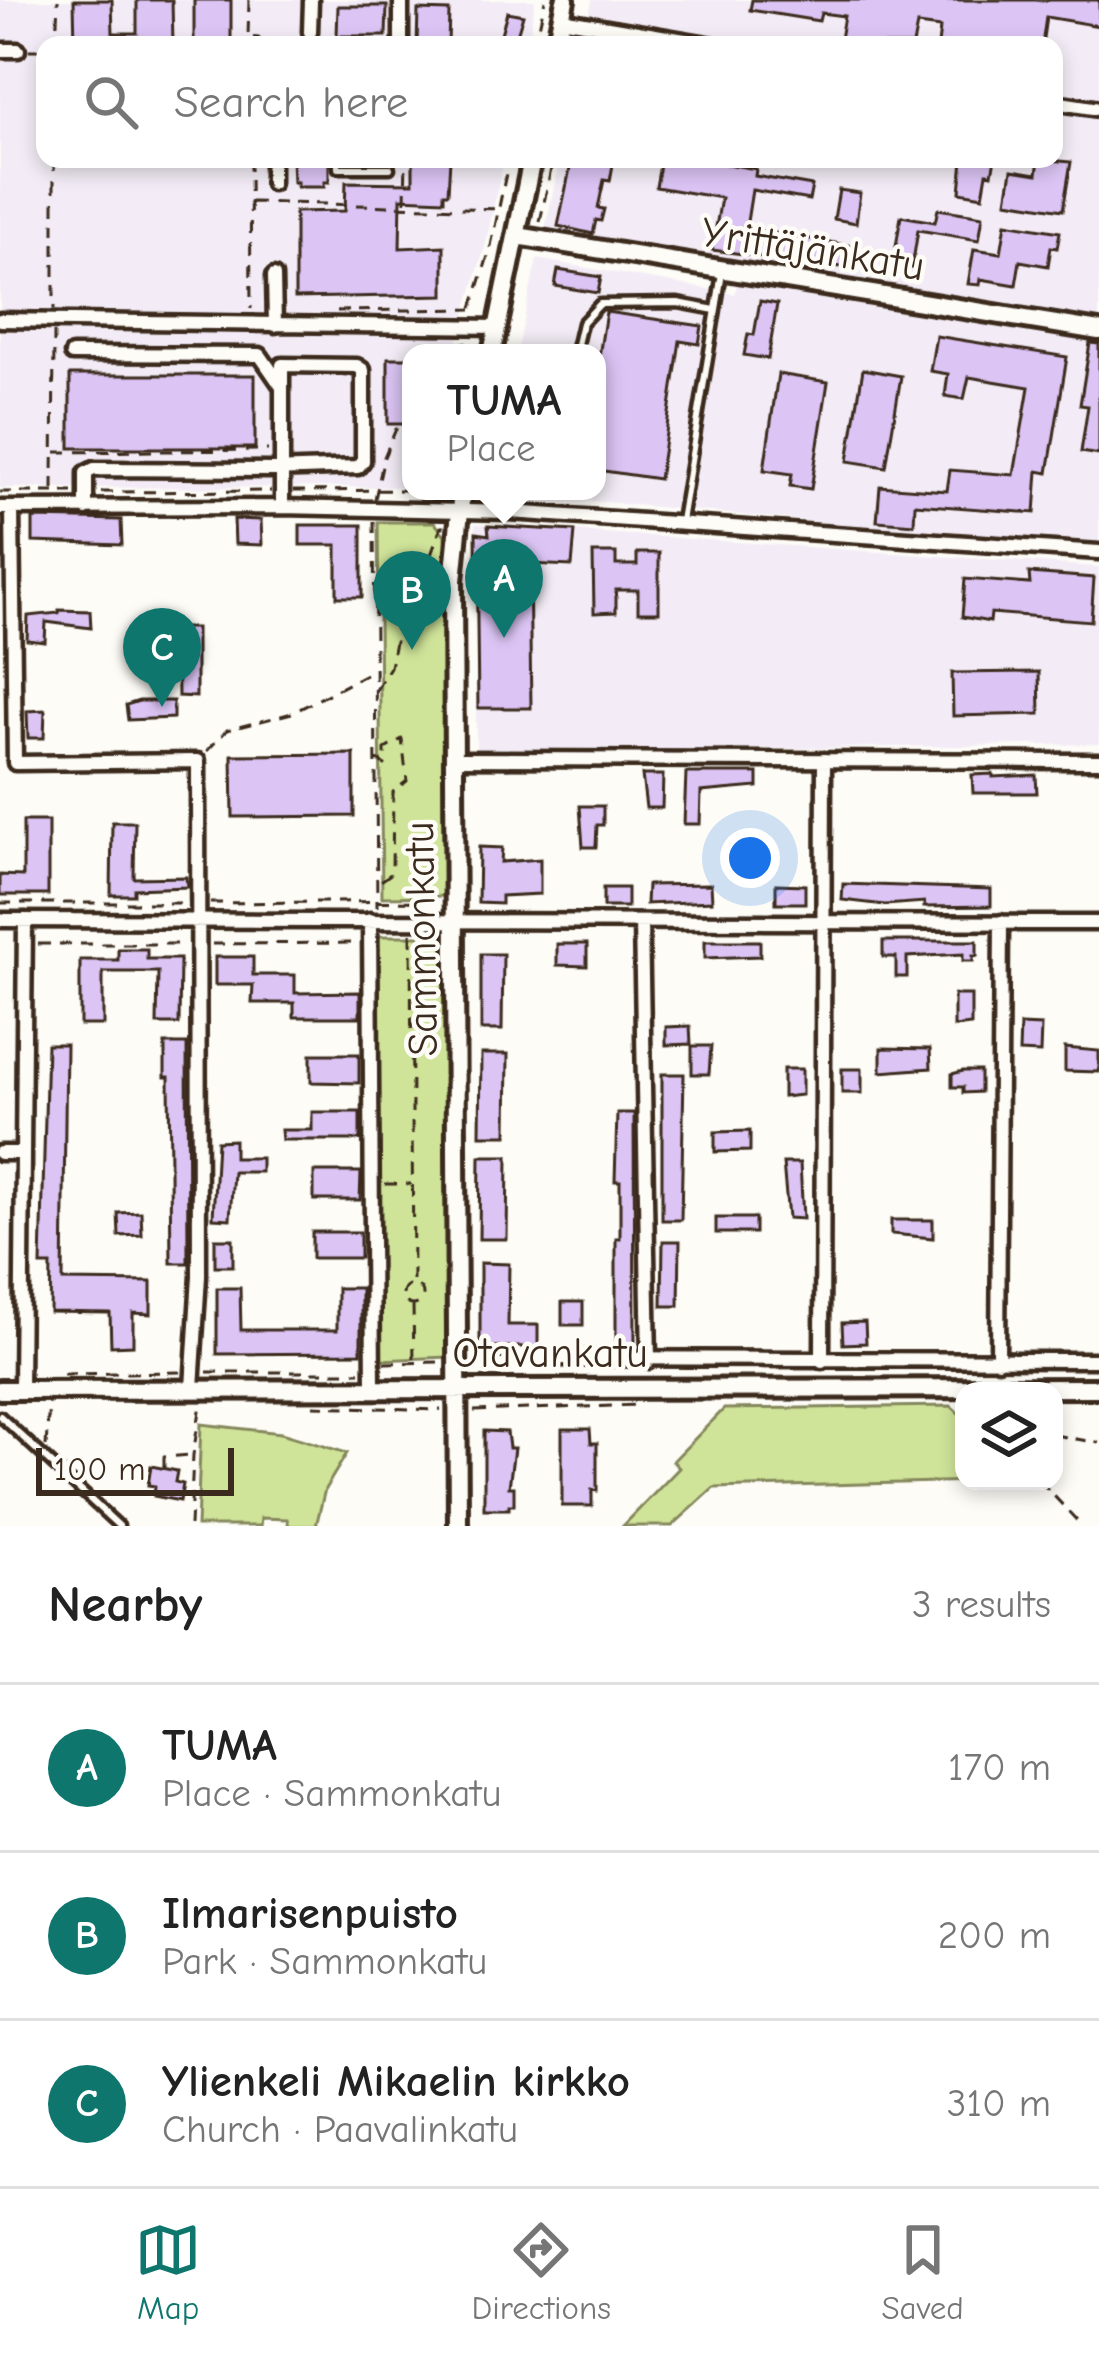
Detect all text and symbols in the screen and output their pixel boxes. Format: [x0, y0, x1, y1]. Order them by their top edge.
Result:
search box [36, 36, 1063, 168]
icon: search [78, 69, 144, 135]
text: Search here [174, 76, 408, 128]
street label: Yrittäjänkatu [698, 208, 928, 291]
popup [402, 344, 606, 500]
text: TUMA [447, 374, 561, 426]
text: Place [447, 426, 535, 471]
pin: A [465, 539, 543, 638]
pin: B [373, 551, 451, 650]
pin: C [123, 608, 201, 707]
street label: Sammonkatu [395, 821, 448, 1057]
your location [720, 828, 780, 888]
street label: Otavankatu [452, 1329, 648, 1378]
map controls [955, 1382, 1063, 1490]
button: layers [955, 1382, 1063, 1490]
scale bar [36, 1442, 234, 1495]
text: 100 m [54, 1450, 146, 1488]
text: Nearby [48, 1575, 202, 1634]
text: 3 results [912, 1582, 1051, 1627]
text: TUMA [162, 1719, 277, 1771]
text: A [76, 1745, 98, 1790]
text: 170 m [948, 1745, 1051, 1790]
text: Place · Sammonkatu [162, 1771, 501, 1816]
text: Ilmarisenpuisto [162, 1887, 458, 1939]
text: B [75, 1913, 99, 1958]
text: 200 m [938, 1913, 1051, 1958]
text: Park · Sammonkatu [162, 1939, 487, 1984]
text: Ylienkeli Mikaelin kirkko [162, 2055, 630, 2107]
text: C [75, 2081, 99, 2126]
text: 310 m [947, 2081, 1051, 2126]
text: Church · Paavalinkatu [162, 2107, 518, 2152]
tab: Map [135, 2217, 201, 2327]
tab: Directions [472, 2217, 611, 2327]
tab: Saved [881, 2217, 964, 2327]

